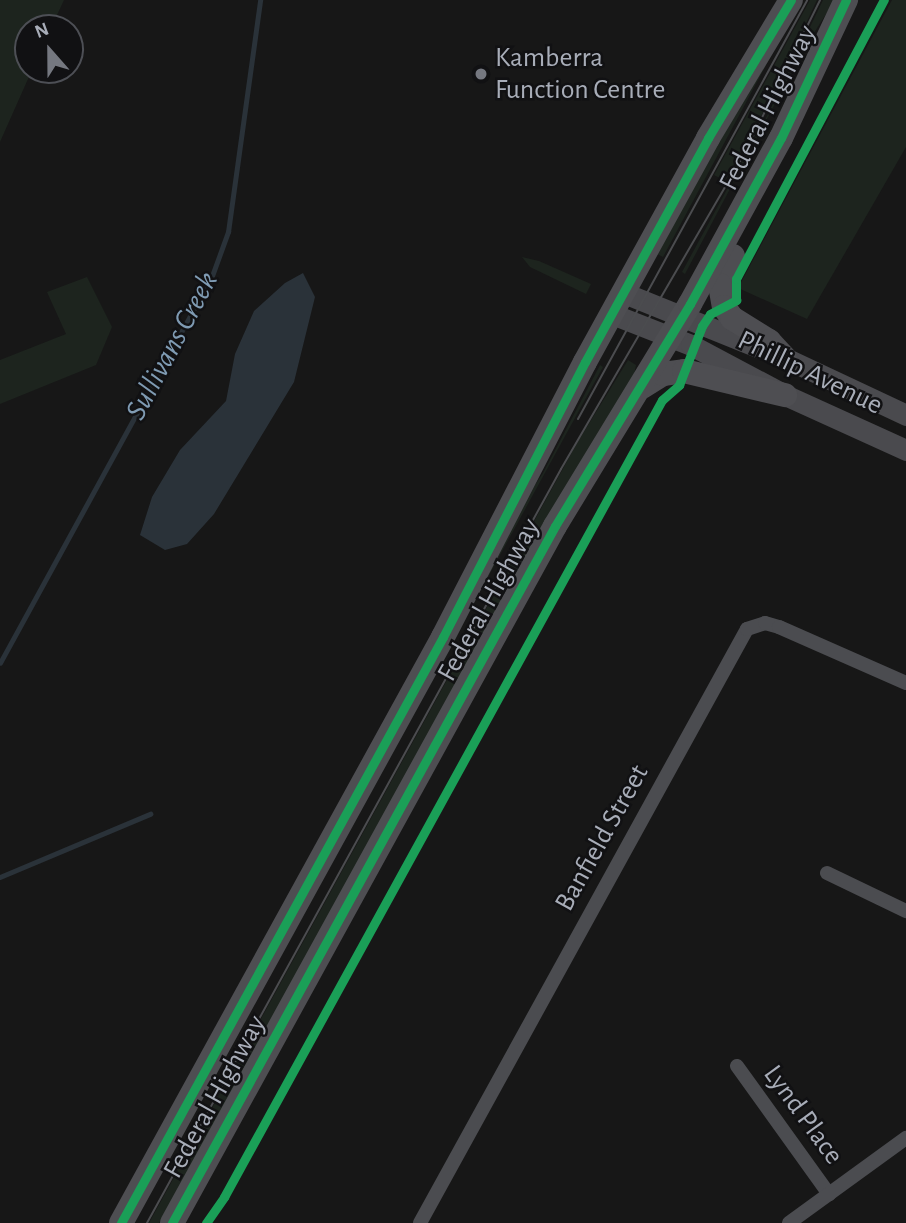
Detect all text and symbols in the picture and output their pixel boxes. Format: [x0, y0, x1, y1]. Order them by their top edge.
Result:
north arrow [14, 14, 84, 84]
text: N [32, 20, 52, 42]
street label: Federal Highway [712, 20, 824, 196]
place label: Kamberra Function Centre [495, 41, 666, 107]
marker: Kamberra Function Centre [473, 66, 489, 82]
water label: Sullivans Creek [118, 266, 226, 426]
street label: Phillip Avenue [732, 323, 888, 423]
street label: Federal Highway [430, 513, 548, 687]
street label: Banfield Street [548, 759, 656, 917]
street label: Federal Highway [156, 1010, 274, 1184]
street label: Lynd Place [756, 1059, 850, 1171]

